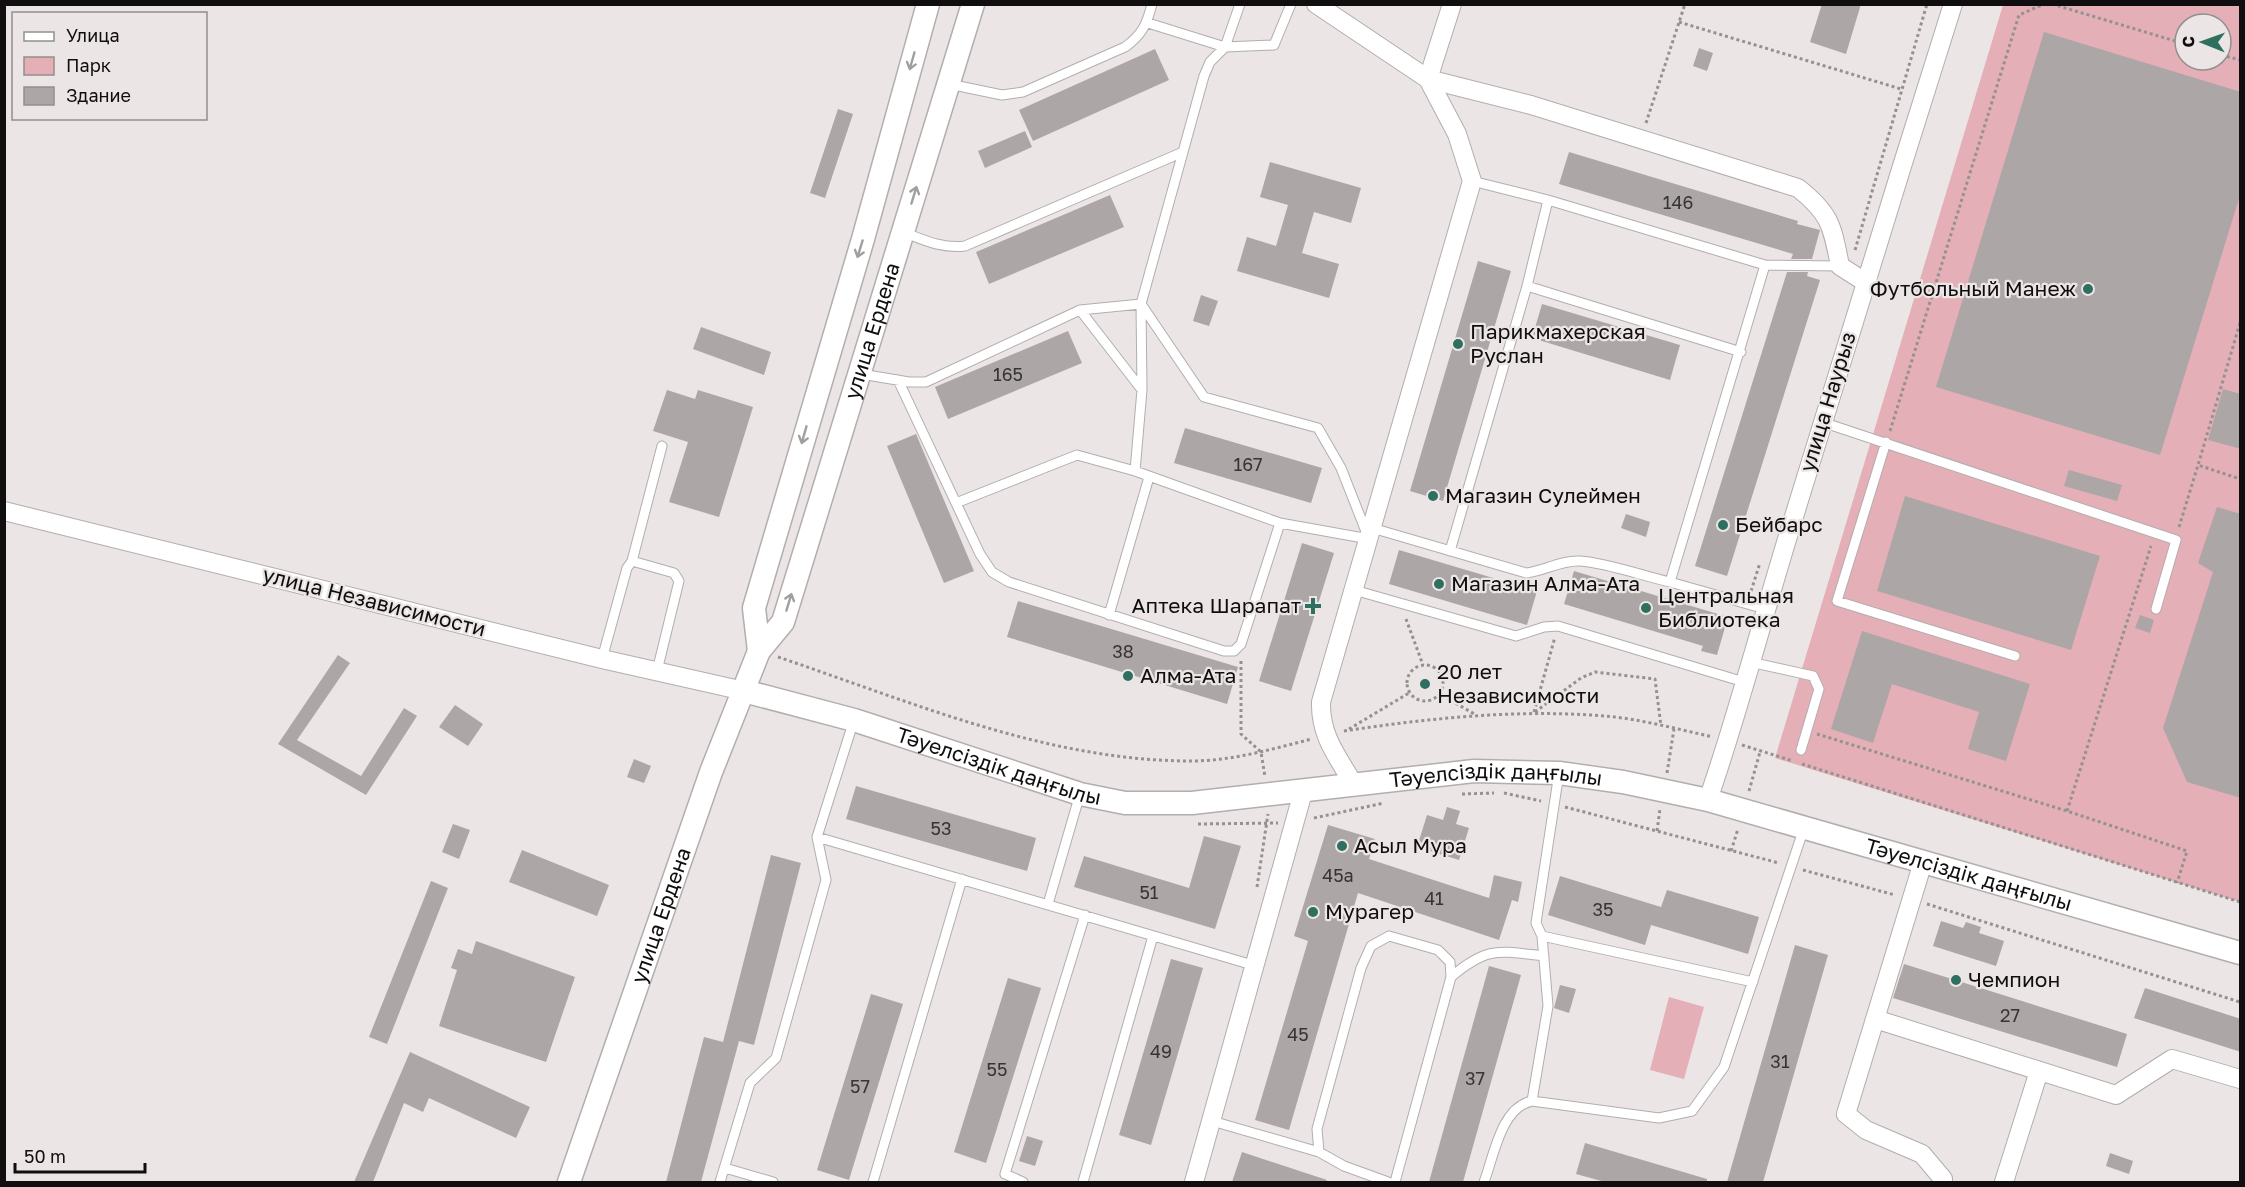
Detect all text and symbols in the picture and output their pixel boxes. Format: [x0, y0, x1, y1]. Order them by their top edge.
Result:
legend [12, 12, 207, 120]
north arrow [2173, 12, 2233, 72]
text: Улица [66, 24, 120, 46]
text: С [2178, 36, 2198, 48]
one-way arrow [906, 51, 917, 70]
text: Парк [66, 54, 111, 76]
text: Здание [66, 84, 131, 106]
one-way arrow [910, 186, 921, 205]
house number: 146 [1663, 191, 1693, 213]
one-way arrow [854, 239, 865, 258]
street label: улица Ердена [838, 259, 905, 403]
place label: Футбольный Манеж [1870, 275, 2076, 301]
marker: Футбольный Манеж [2081, 282, 2095, 296]
place label: Парикмахерская Руслан [1470, 318, 1646, 368]
street label: улица Наурыз [1793, 328, 1861, 475]
marker: Парикмахерская Руслан [1451, 337, 1465, 351]
house number: 165 [993, 363, 1023, 385]
one-way arrow [798, 425, 809, 444]
house number: 167 [1233, 453, 1263, 475]
place label: Магазин Сулеймен [1445, 482, 1641, 508]
marker: Магазин Сулеймен [1426, 489, 1440, 503]
place label: Бейбарс [1735, 511, 1823, 537]
marker: Бейбарс [1716, 518, 1730, 532]
street label: улица Независимости [260, 561, 488, 641]
place label: Магазин Алма-Ата [1451, 570, 1640, 596]
marker: Магазин Алма-Ата [1432, 577, 1446, 591]
place label: Центральная Библиотека [1658, 582, 1794, 632]
place label: Аптека Шарапат [1132, 592, 1301, 618]
one-way arrow [784, 593, 795, 612]
marker: Аптека Шарапат [1306, 599, 1320, 613]
marker: Центральная Библиотека [1639, 601, 1653, 615]
house number: 38 [1112, 640, 1134, 662]
place label: 20 лет Независимости [1437, 658, 1599, 708]
place label: Алма-Ата [1140, 662, 1236, 688]
marker: Алма-Ата [1121, 669, 1135, 683]
marker: 20 лет Независимости [1418, 677, 1432, 691]
street label: Тәуелсіздік даңғылы [893, 721, 1104, 810]
street label: Тәуелсіздік даңғылы [1388, 757, 1604, 793]
house number: 53 [931, 817, 951, 839]
place label: Асыл Мура [1354, 832, 1467, 858]
street label: Тәуелсіздік даңғылы [1863, 832, 2075, 916]
marker: Асыл Мура [1335, 839, 1349, 853]
street label: улица Ердена [625, 844, 696, 987]
house number: 45а [1322, 864, 1354, 886]
house number: 51 [1139, 881, 1159, 903]
house number: 41 [1424, 887, 1444, 909]
place label: Мурагер [1325, 898, 1414, 924]
house number: 35 [1593, 898, 1613, 920]
marker: Мурагер [1306, 905, 1320, 919]
place label: Чемпион [1968, 966, 2060, 992]
marker: Чемпион [1949, 973, 1963, 987]
house number: 27 [2000, 1004, 2020, 1026]
house number: 45 [1287, 1023, 1309, 1045]
house number: 49 [1150, 1040, 1172, 1062]
house number: 31 [1770, 1050, 1790, 1072]
house number: 55 [987, 1058, 1007, 1080]
house number: 37 [1465, 1067, 1485, 1089]
house number: 57 [850, 1075, 870, 1097]
scale bar [15, 1136, 146, 1174]
text: 50 m [24, 1145, 66, 1167]

